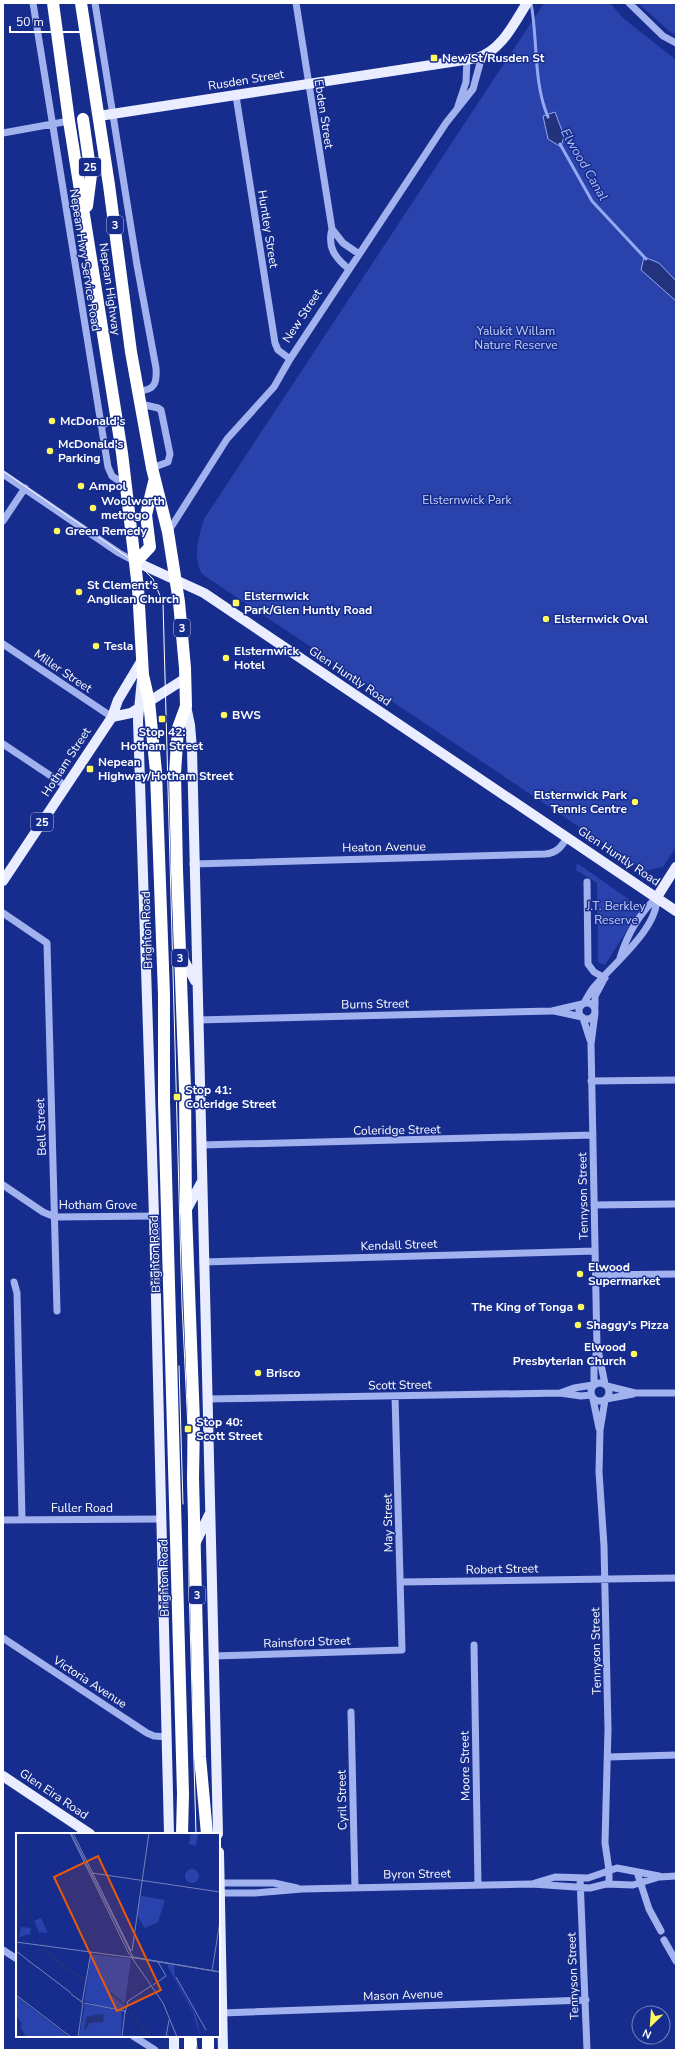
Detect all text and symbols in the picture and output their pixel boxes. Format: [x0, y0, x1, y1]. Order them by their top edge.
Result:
scale bar [10, 8, 81, 34]
text: 50 m [16, 14, 44, 30]
place label: New St/Rusden St [442, 50, 545, 66]
marker: New St/Rusden St [429, 53, 439, 63]
street label: Rusden Street [207, 66, 286, 94]
street label: Ebden Street [311, 78, 338, 151]
water label: Elwood Canal [556, 125, 612, 204]
road number: 25 [79, 158, 101, 176]
street label: Nepean Hwy Service Road [66, 188, 104, 332]
street label: Huntley Street [254, 189, 282, 270]
road number: 3 [107, 216, 123, 234]
street label: Nepean Highway [96, 242, 125, 337]
street label: New Street [279, 285, 326, 346]
park label: Yalukit Willam Nature Reserve [474, 323, 558, 353]
place label: McDonald's [60, 413, 126, 429]
marker: McDonald's [47, 416, 57, 426]
place label: McDonald's Parking [58, 436, 124, 466]
marker: McDonald's Parking [45, 446, 55, 456]
place label: Ampol [89, 478, 127, 494]
marker: Ampol [76, 481, 86, 491]
park label: Elsternwick Park [422, 492, 513, 508]
place label: Woolworth metrogo [101, 493, 165, 523]
marker: Woolworth metrogo [88, 503, 98, 513]
place label: Green Remedy [65, 523, 148, 539]
marker: Green Remedy [52, 526, 62, 536]
place label: St Clement's Anglican Church [87, 577, 179, 607]
marker: St Clement's Anglican Church [74, 587, 84, 597]
place label: Elsternwick Park/Glen Huntly Road [244, 588, 372, 618]
marker: Elsternwick Park/Glen Huntly Road [231, 598, 241, 608]
place label: Elsternwick Oval [554, 611, 648, 627]
marker: Elsternwick Oval [541, 614, 551, 624]
road number: 3 [174, 619, 190, 637]
place label: Tesla [104, 638, 133, 654]
marker: Tesla [91, 641, 101, 651]
place label: Elsternwick Hotel [234, 643, 299, 673]
street label: Glen Huntly Road [306, 643, 394, 709]
street label: Miller Street [31, 646, 96, 697]
marker: Elsternwick Hotel [221, 653, 231, 663]
place label: BWS [232, 707, 261, 723]
marker: BWS [219, 710, 229, 720]
marker: Stop 42: Hotham Street [157, 714, 167, 724]
street label: Hotham Street [38, 724, 95, 800]
place label: Stop 42: Hotham Street [121, 724, 204, 754]
place label: Nepean Highway/Hotham Street [98, 754, 234, 784]
marker: Nepean Highway/Hotham Street [85, 764, 95, 774]
place label: Elsternwick Park Tennis Centre [534, 787, 628, 817]
marker: Elsternwick Park Tennis Centre [630, 797, 640, 807]
road number: 25 [31, 813, 53, 831]
street label: Glen Huntly Road [575, 823, 663, 889]
street label: Heaton Avenue [342, 838, 426, 856]
street label: Brighton Road [138, 891, 156, 969]
park label: J.T. Berkley Reserve [586, 898, 646, 928]
road number: 3 [172, 949, 188, 967]
street label: Burns Street [341, 995, 410, 1013]
place label: Stop 41: Coleridge Street [185, 1082, 277, 1112]
marker: Stop 41: Coleridge Street [172, 1092, 182, 1102]
street label: Bell Street [32, 1097, 50, 1156]
street label: Coleridge Street [353, 1121, 442, 1139]
street label: Tennyson Street [574, 1151, 592, 1240]
street label: Hotham Grove [59, 1197, 137, 1213]
street label: Brighton Road [146, 1215, 164, 1293]
street label: Kendall Street [360, 1236, 438, 1254]
place label: Elwood Supermarket [588, 1259, 661, 1289]
marker: Elwood Supermarket [575, 1269, 585, 1279]
place label: The King of Tonga [472, 1299, 573, 1315]
marker: The King of Tonga [576, 1302, 586, 1312]
place label: Shaggy's Pizza [586, 1317, 669, 1333]
marker: Shaggy's Pizza [573, 1320, 583, 1330]
place label: Elwood Presbyterian Church [513, 1339, 626, 1369]
marker: Elwood Presbyterian Church [629, 1349, 639, 1359]
place label: Brisco [266, 1365, 300, 1381]
marker: Brisco [253, 1368, 263, 1378]
street label: Scott Street [368, 1376, 433, 1394]
place label: Stop 40: Scott Street [196, 1414, 263, 1444]
marker: Stop 40: Scott Street [183, 1424, 193, 1434]
street label: May Street [379, 1493, 397, 1552]
street label: Fuller Road [51, 1500, 113, 1516]
street label: Brighton Road [155, 1539, 173, 1617]
street label: Robert Street [466, 1560, 539, 1578]
road number: 3 [189, 1586, 205, 1604]
street label: Tennyson Street [587, 1606, 605, 1695]
street label: Rainsford Street [263, 1632, 352, 1652]
street label: Victoria Avenue [49, 1652, 130, 1712]
street label: Moore Street [456, 1730, 474, 1801]
street label: Glen Eira Road [16, 1765, 92, 1823]
street label: Cyril Street [333, 1769, 351, 1830]
inset map [16, 1833, 220, 2037]
street label: Byron Street [383, 1865, 452, 1883]
street label: Tennyson Street [563, 1931, 583, 2020]
street label: Mason Avenue [363, 1986, 443, 2004]
north arrow [631, 2005, 671, 2045]
text: N [640, 2025, 654, 2042]

